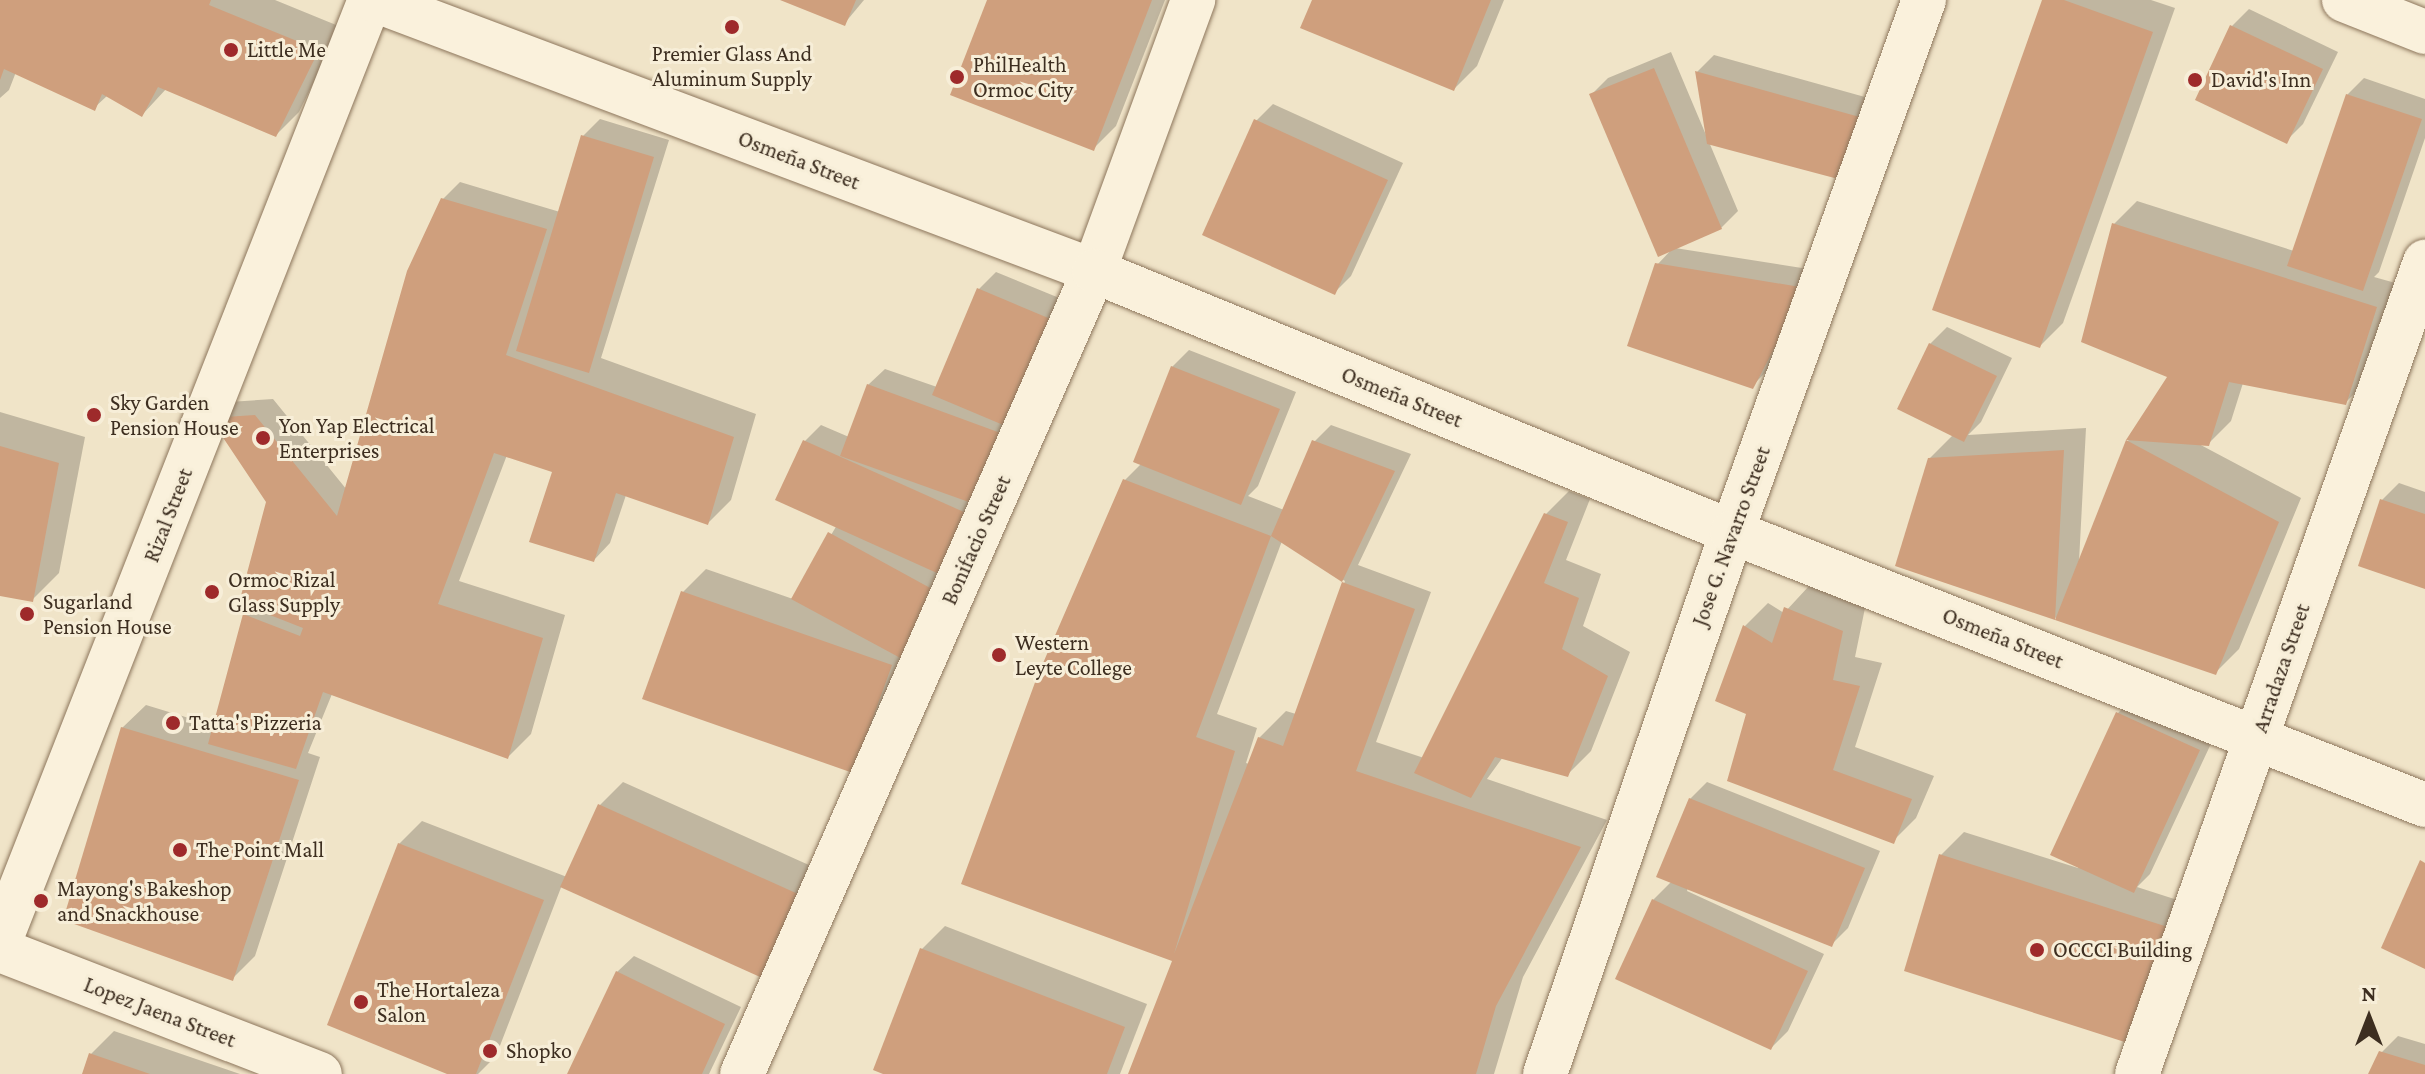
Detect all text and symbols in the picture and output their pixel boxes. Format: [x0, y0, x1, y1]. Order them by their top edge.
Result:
marker: Premier Glass And Aluminum Supply [723, 18, 741, 36]
place label: Little Me [247, 37, 326, 63]
place label: Premier Glass And Aluminum Supply [652, 40, 812, 92]
marker: Little Me [222, 41, 240, 59]
place label: PhilHealth Ormoc City [973, 51, 1073, 102]
place label: David's Inn [2211, 67, 2311, 93]
marker: PhilHealth Ormoc City [948, 68, 966, 86]
marker: David's Inn [2186, 71, 2204, 89]
street label: Osmeña Street [734, 125, 864, 195]
street label: Osmeña Street [1338, 361, 1466, 433]
place label: Sky Garden Pension House [110, 389, 239, 440]
marker: Sky Garden Pension House [85, 406, 103, 424]
place label: Yon Yap Electrical Enterprises [279, 412, 435, 464]
marker: Yon Yap Electrical Enterprises [254, 429, 272, 447]
street label: Jose G. Navarro Street [1686, 443, 1776, 629]
street label: Rizal Street [138, 464, 198, 566]
street label: Bonifacio Street [936, 471, 1016, 609]
place label: Ormoc Rizal Glass Supply [228, 566, 340, 618]
marker: Ormoc Rizal Glass Supply [203, 583, 221, 601]
place label: Sugarland Pension House [43, 588, 172, 640]
street label: Arradaza Street [2247, 600, 2315, 736]
street label: Osmeña Street [1939, 602, 2067, 674]
marker: Sugarland Pension House [18, 605, 36, 623]
place label: Western Leyte College [1015, 629, 1132, 680]
marker: Western Leyte College [990, 646, 1008, 664]
place label: Tatta's Pizzeria [189, 710, 322, 736]
marker: Tatta's Pizzeria [164, 714, 182, 732]
place label: The Point Mall [196, 837, 324, 863]
marker: The Point Mall [171, 841, 189, 859]
place label: Mayong's Bakeshop and Snackhouse [57, 875, 232, 926]
marker: Mayong's Bakeshop and Snackhouse [32, 892, 50, 910]
place label: OCCCI Building [2053, 937, 2192, 963]
marker: OCCCI Building [2028, 941, 2046, 959]
street label: Lopez Jaena Street [80, 971, 240, 1053]
place label: The Hortaleza Salon [377, 976, 500, 1028]
north arrow [2329, 978, 2409, 1058]
text: N [2362, 981, 2377, 1006]
marker: The Hortaleza Salon [352, 993, 370, 1011]
place label: Shopko [506, 1038, 572, 1064]
marker: Shopko [481, 1042, 499, 1060]

